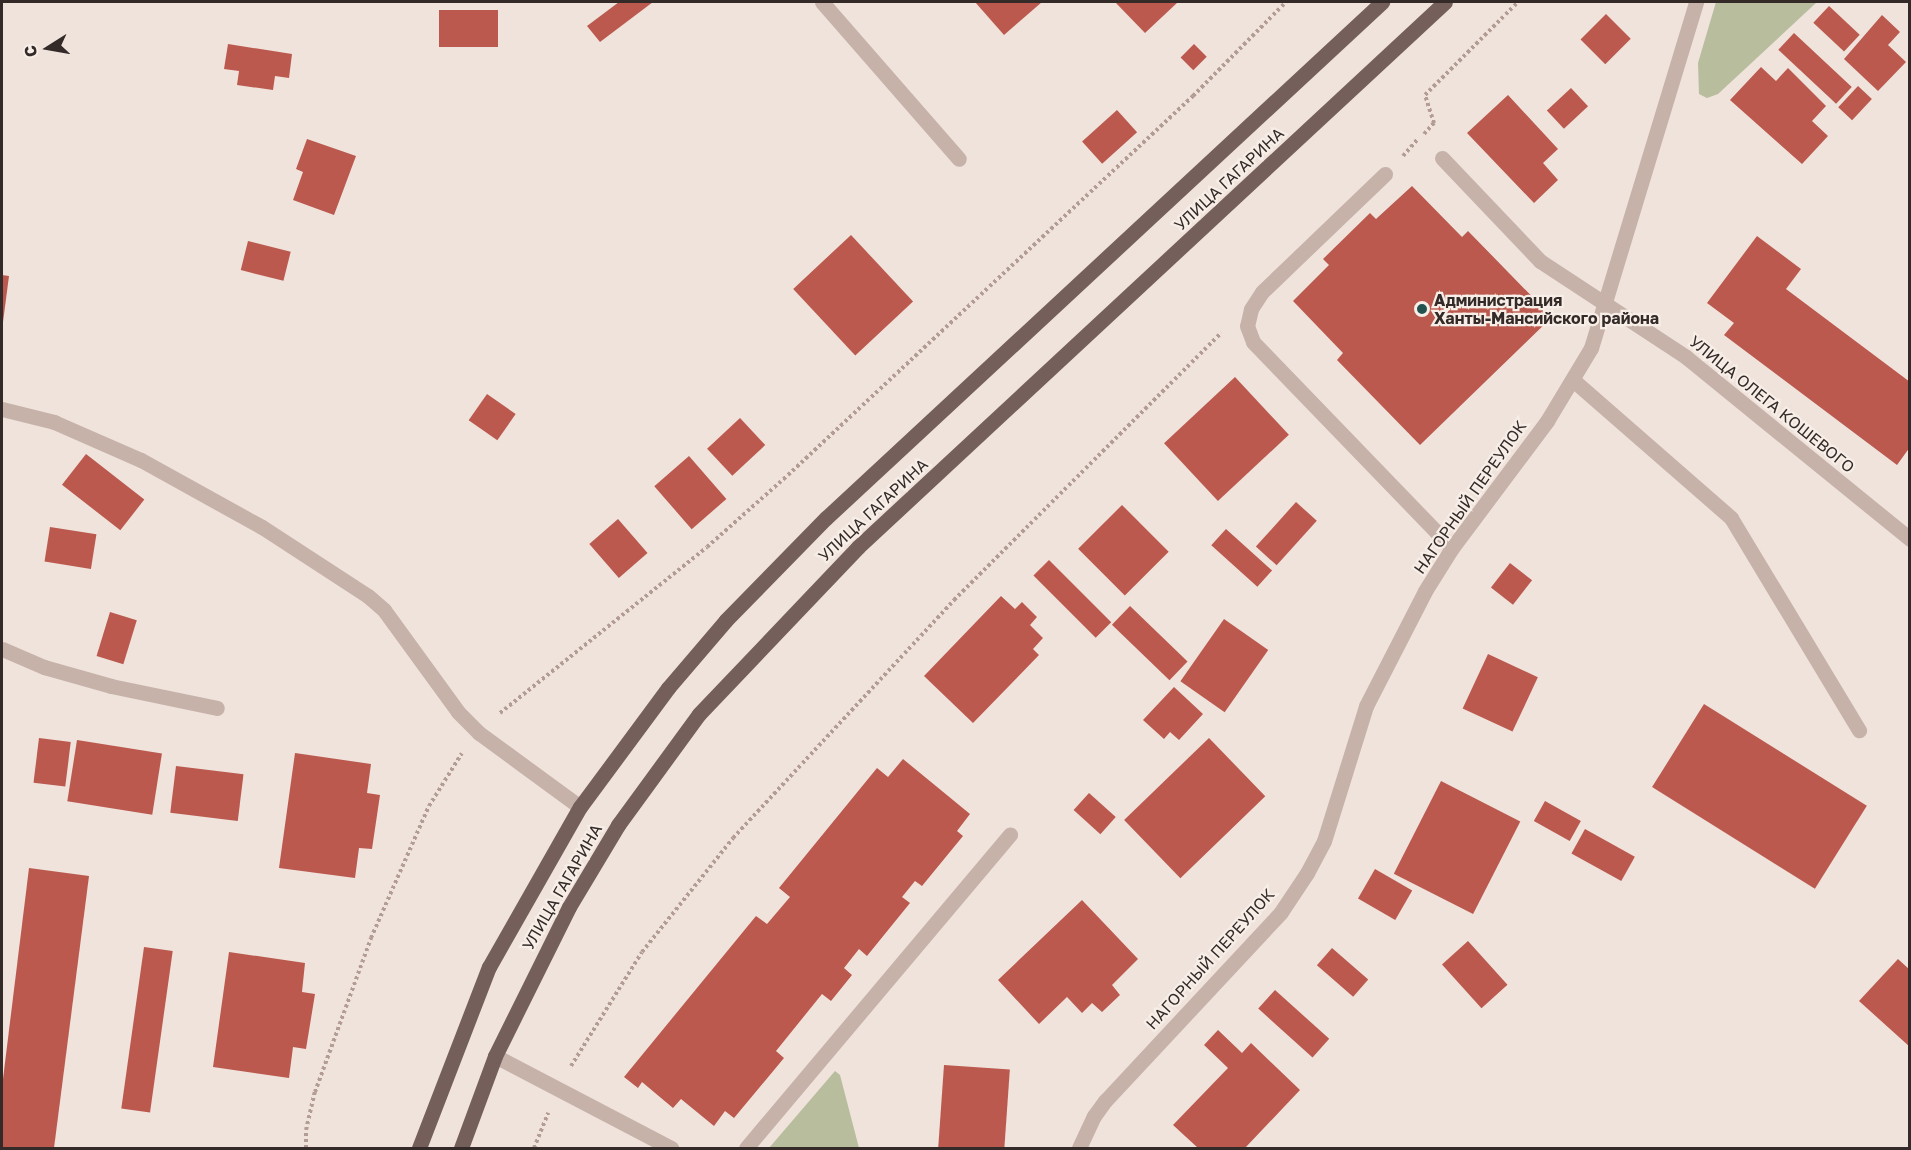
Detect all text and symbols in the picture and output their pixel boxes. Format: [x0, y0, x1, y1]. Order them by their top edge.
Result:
north arrow [18, 18, 78, 78]
text: С [19, 44, 41, 59]
street label: УЛИЦА ГАГАРИНА [1170, 123, 1288, 235]
place label: Администрация Ханты-Мансийского района [1434, 290, 1659, 328]
marker: Администрация Ханты-Мансийского района [1415, 302, 1429, 316]
street label: УЛИЦА ОЛЕГА КОШЕВОГО [1686, 331, 1858, 477]
street label: НАГОРНЫЙ ПЕРЕУЛОК [1410, 417, 1530, 577]
street label: УЛИЦА ГАГАРИНА [814, 454, 932, 566]
street label: УЛИЦА ГАГАРИНА [518, 821, 606, 953]
street label: НАГОРНЫЙ ПЕРЕУЛОК [1142, 885, 1278, 1033]

